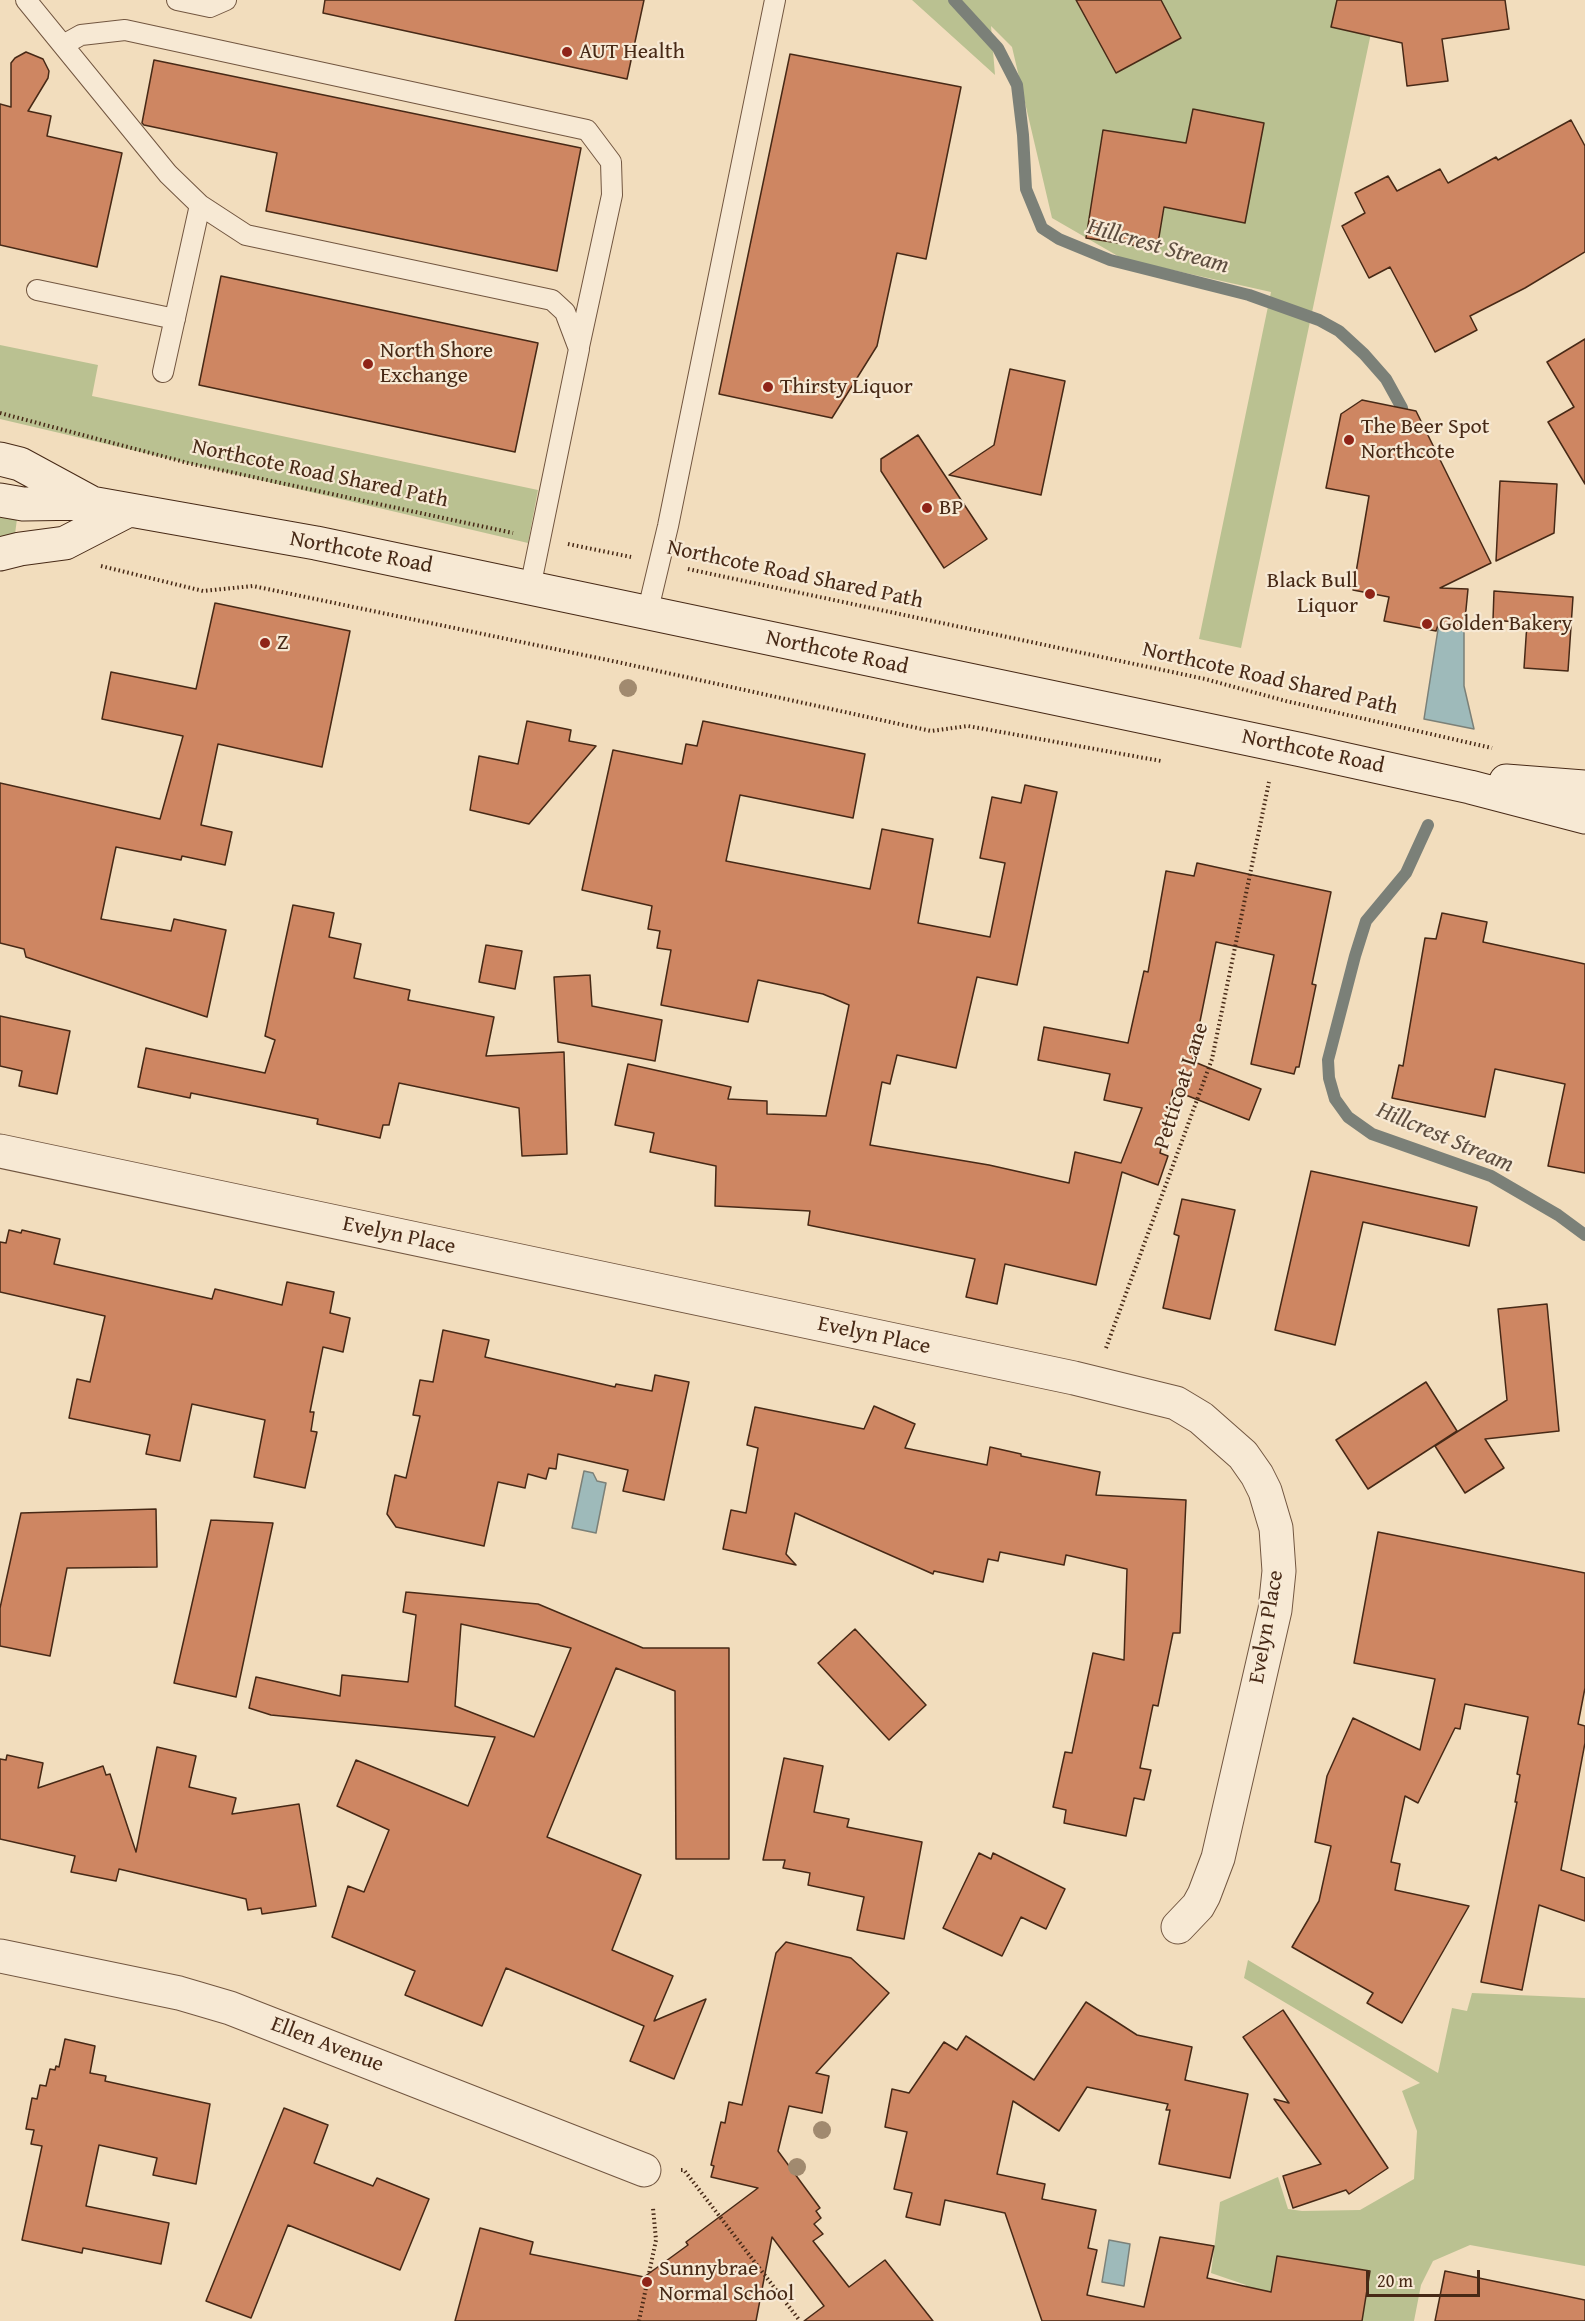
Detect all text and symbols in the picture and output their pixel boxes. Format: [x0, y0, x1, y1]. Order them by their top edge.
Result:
place label: AUT Health [579, 39, 685, 65]
marker: AUT Health [560, 45, 574, 59]
water label: Hillcrest Stream [1084, 213, 1232, 281]
place label: North Shore Exchange [380, 338, 493, 390]
marker: North Shore Exchange [361, 357, 375, 371]
place label: Thirsty Liquor [780, 374, 913, 400]
marker: Thirsty Liquor [761, 380, 775, 394]
place label: The Beer Spot Northcote [1361, 414, 1489, 466]
marker: The Beer Spot Northcote [1342, 433, 1356, 447]
street label: Northcote Road Shared Path [190, 434, 450, 514]
place label: BP [939, 495, 963, 521]
marker: BP [920, 501, 934, 515]
street label: Northcote Road [287, 526, 435, 580]
street label: Northcote Road Shared Path [665, 535, 925, 615]
place label: Black Bull Liquor [1267, 568, 1358, 620]
marker: Black Bull Liquor [1363, 587, 1377, 601]
place label: Golden Bakery [1439, 611, 1573, 637]
marker: Golden Bakery [1420, 617, 1434, 631]
street label: Northcote Road [763, 625, 911, 681]
place label: Z [277, 630, 289, 656]
marker: Z [258, 636, 272, 650]
street label: Northcote Road Shared Path [1140, 637, 1400, 721]
street label: Northcote Road [1239, 724, 1387, 780]
street label: Petticoat Lane [1149, 1019, 1215, 1153]
water label: Hillcrest Stream [1372, 1096, 1518, 1180]
street label: Evelyn Place [340, 1211, 458, 1261]
street label: Evelyn Place [815, 1311, 933, 1361]
street label: Evelyn Place [1244, 1568, 1290, 1686]
street label: Ellen Avenue [267, 2011, 387, 2079]
place label: Sunnybrae Normal School [659, 2256, 794, 2308]
scale bar [1369, 2258, 1483, 2296]
text: 20 m [1377, 2267, 1413, 2294]
marker: Sunnybrae Normal School [640, 2275, 654, 2289]

